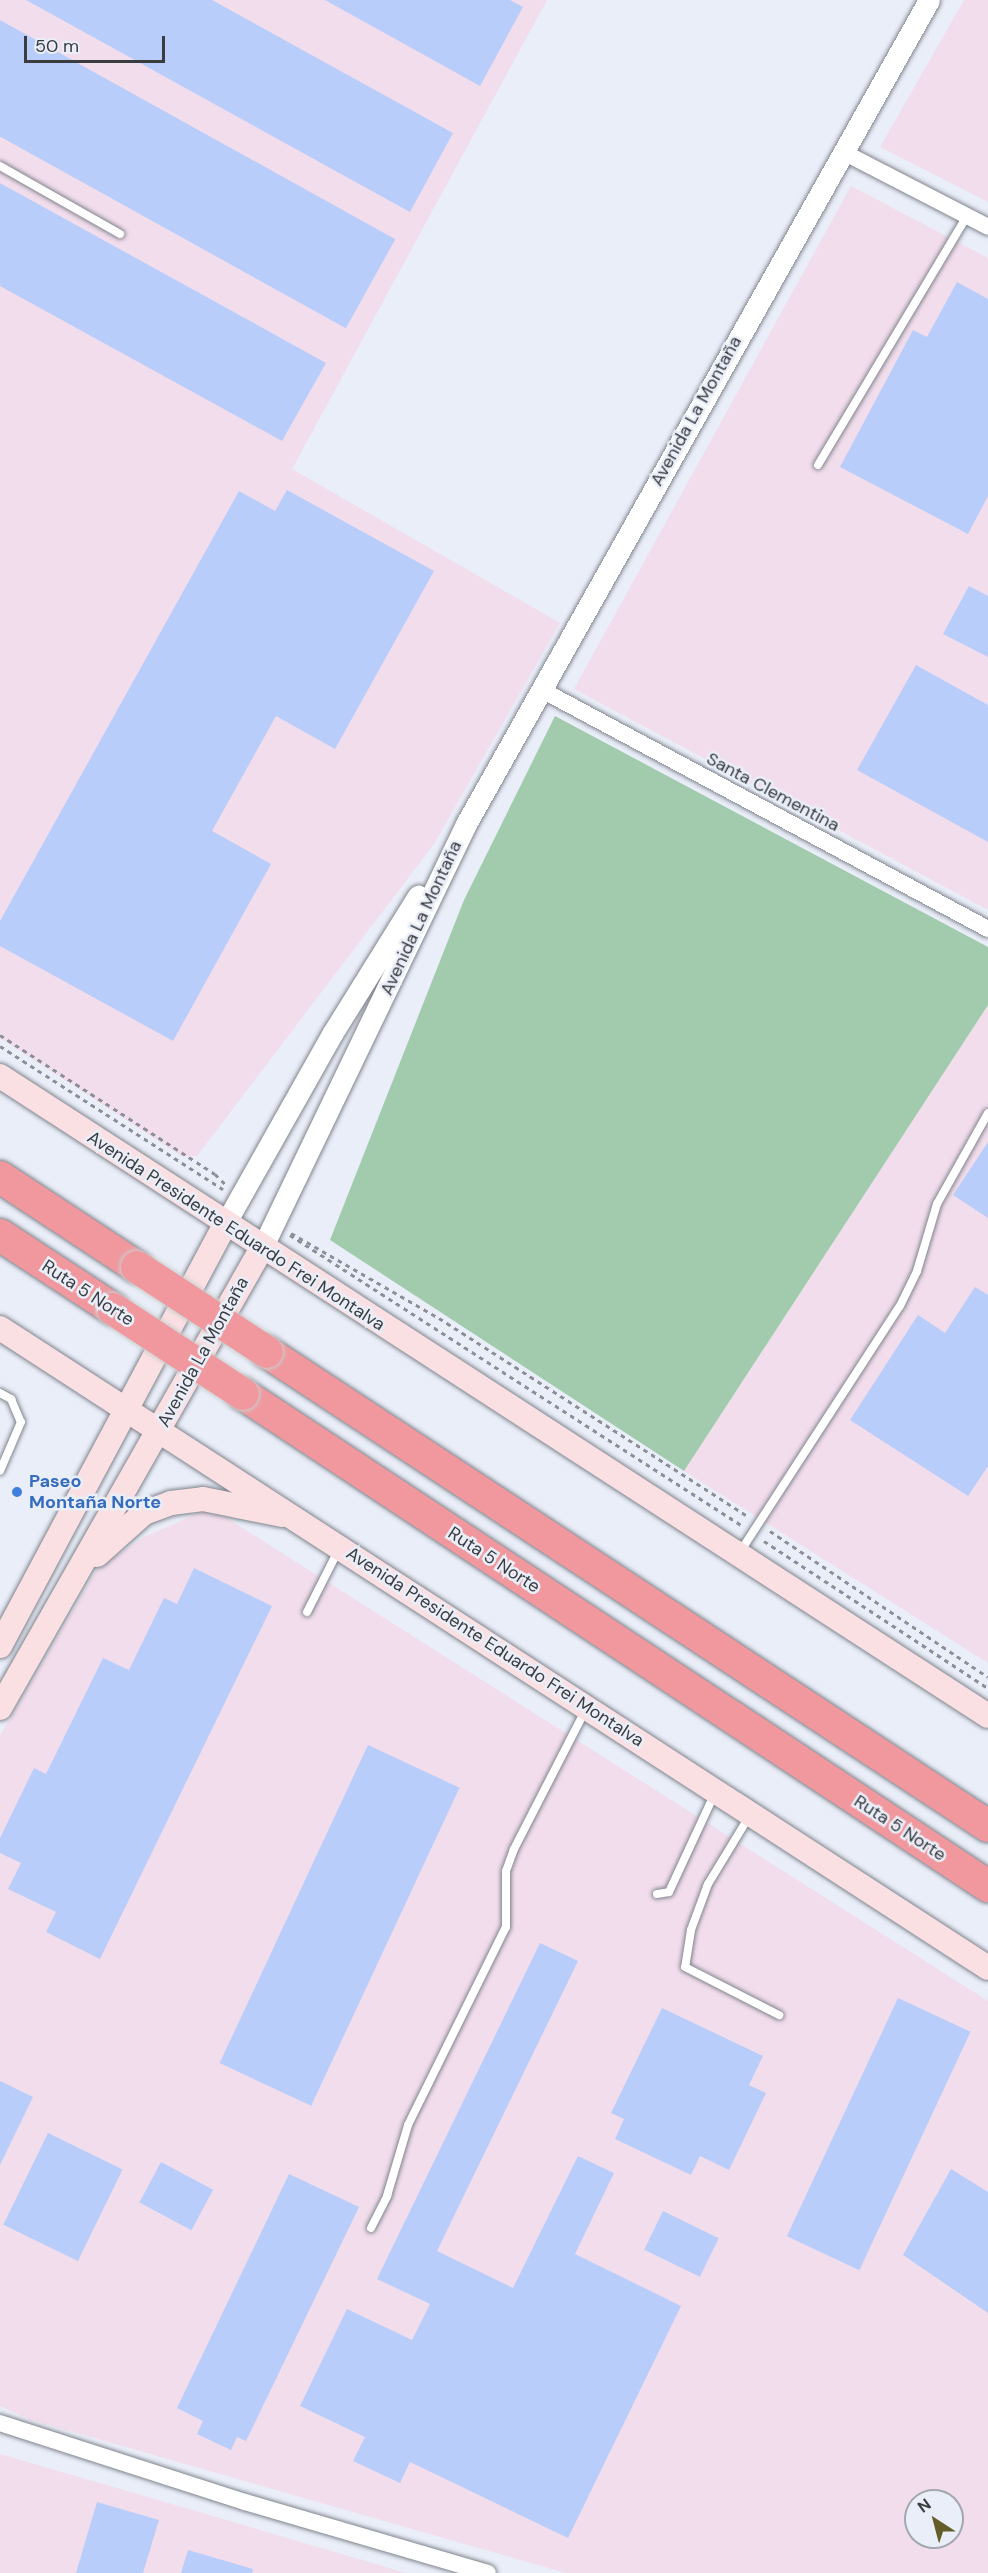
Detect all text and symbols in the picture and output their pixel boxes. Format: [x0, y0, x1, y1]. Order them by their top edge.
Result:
scale bar [27, 24, 168, 62]
text: 50 m [35, 34, 79, 58]
street label: Avenida La Montaña [646, 332, 746, 490]
street label: Santa Clementina [703, 748, 843, 836]
street label: Avenida La Montaña [376, 837, 466, 999]
street label: Avenida Presidente Eduardo Frei Montalva [83, 1126, 389, 1336]
street label: Ruta 5 Norte [38, 1255, 138, 1331]
street label: Avenida La Montaña [153, 1273, 253, 1431]
place label: Paseo Montaña Norte [29, 1471, 161, 1514]
marker: Paseo Montaña Norte [10, 1485, 24, 1499]
street label: Ruta 5 Norte [444, 1522, 544, 1598]
street label: Avenida Presidente Eduardo Frei Montalva [342, 1542, 648, 1752]
street label: Ruta 5 Norte [850, 1790, 950, 1866]
north arrow [904, 2489, 964, 2549]
text: N [913, 2494, 935, 2518]

